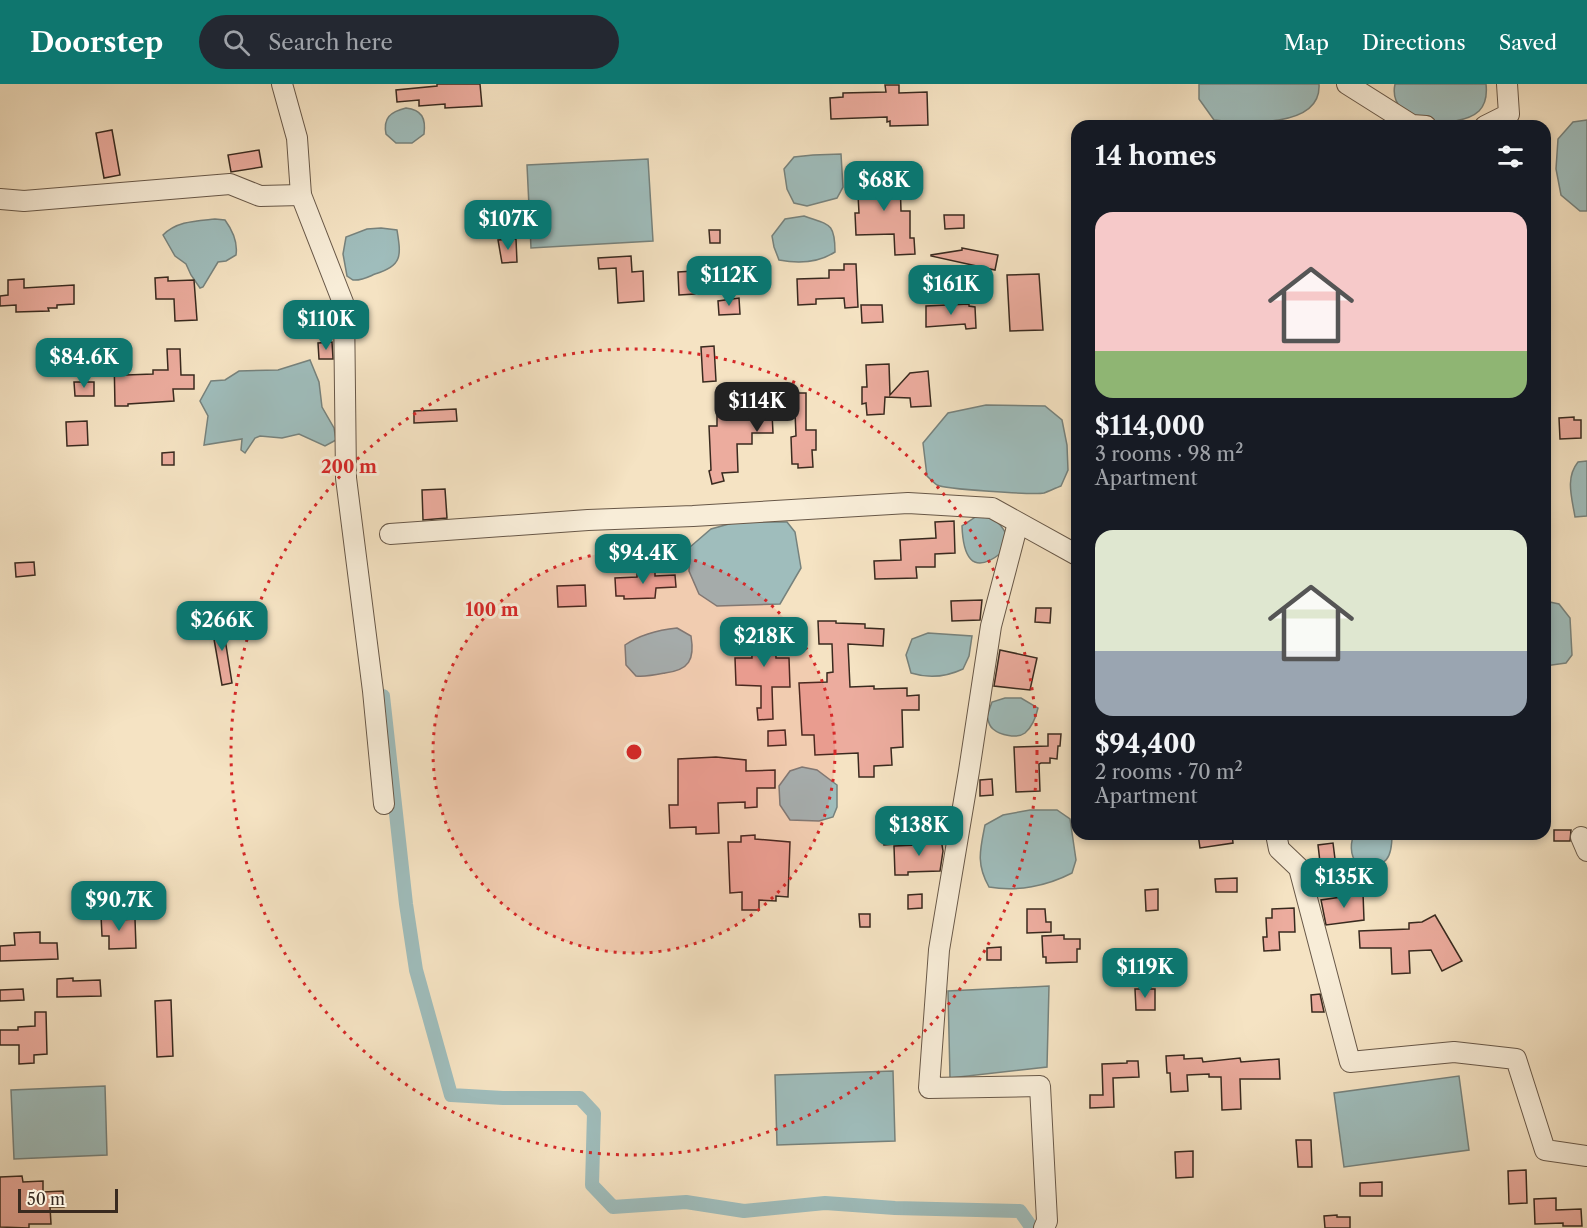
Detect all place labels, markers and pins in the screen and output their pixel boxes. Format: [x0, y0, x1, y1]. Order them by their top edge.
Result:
pin: $68K [848, 161, 920, 212]
pin: $107K [466, 200, 550, 251]
pin: $112K [687, 256, 771, 307]
pin: $161K [909, 265, 993, 316]
pin: $110K [284, 300, 368, 351]
pin: $84.6K [35, 338, 133, 389]
pin: $114K [715, 382, 799, 433]
pin: $94.4K [594, 534, 692, 585]
pin: $266K [180, 601, 264, 652]
pin: $218K [722, 617, 806, 668]
centre of rings [624, 742, 644, 762]
pin: $138K [877, 806, 961, 857]
pin: $135K [1302, 858, 1386, 909]
pin: $90.7K [70, 881, 168, 932]
pin: $119K [1103, 948, 1187, 999]

